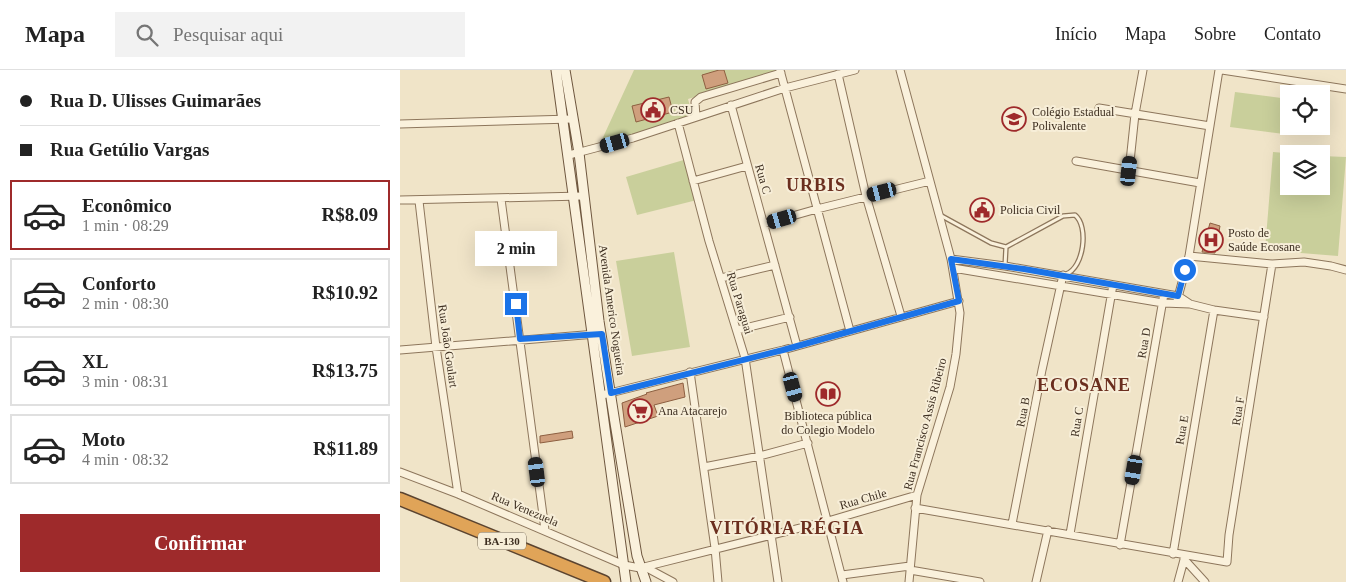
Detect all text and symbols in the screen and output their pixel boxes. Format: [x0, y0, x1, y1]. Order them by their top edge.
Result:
search box [115, 12, 465, 57]
text: Mapa [25, 21, 85, 47]
icon: search [133, 21, 161, 49]
text: Pesquisar aqui [173, 24, 283, 45]
text: Início [1055, 24, 1097, 44]
text: Mapa [1125, 24, 1166, 44]
text: Sobre [1194, 24, 1236, 44]
text: Contato [1264, 24, 1321, 44]
map controls [1280, 85, 1330, 195]
button: locate [1280, 85, 1330, 135]
text: Rua D. Ulisses Guimarães [50, 90, 261, 111]
public building icon: CSU [640, 97, 666, 123]
place label: CSU [670, 103, 694, 117]
place label: Colégio Estadual Polivalente [1032, 105, 1115, 133]
school or university icon: Colégio Estadual Polivalente [1001, 106, 1027, 132]
car [598, 132, 631, 154]
text: Rua Getúlio Vargas [50, 139, 209, 160]
button: layers [1280, 145, 1330, 195]
car [1119, 155, 1138, 187]
street label: Rua C [752, 162, 774, 196]
district label: URBIS [786, 175, 846, 195]
car [865, 181, 898, 203]
icon: car [22, 193, 67, 238]
text: Econômico [82, 195, 172, 216]
public building icon: Policia Civil [969, 197, 995, 223]
place label: Policia Civil [1000, 203, 1061, 217]
text: R$8.09 [322, 204, 378, 225]
car [765, 208, 798, 230]
text: 1 min · 08:29 [82, 217, 169, 234]
place label: Posto de Saúde Ecosane [1228, 226, 1300, 254]
hospital icon: Posto de Saúde Ecosane [1198, 227, 1224, 253]
callout: 2 min [475, 232, 557, 266]
text: 2 min [497, 240, 535, 257]
street label: Avenida Americo Nogueira [596, 244, 628, 377]
route start [1174, 259, 1196, 281]
street label: Rua Paraguai [724, 270, 756, 336]
icon: car [22, 271, 67, 316]
text: Conforto [82, 273, 156, 294]
text: R$10.92 [312, 282, 378, 303]
route end [505, 293, 527, 315]
text: 2 min · 08:30 [82, 295, 169, 312]
street label: Rua João Goulart [435, 303, 461, 389]
street label: Rua D [1134, 326, 1154, 359]
icon: car [22, 349, 67, 394]
text: XL [82, 351, 108, 372]
street label: Rua Francisco Assis Ribeiro [901, 356, 949, 492]
text: R$13.75 [312, 360, 378, 381]
car [781, 371, 804, 403]
text: 3 min · 08:31 [82, 373, 169, 390]
district label: ECOSANE [1037, 375, 1131, 395]
library icon: Biblioteca pública do Colegio Modelo [815, 381, 841, 407]
street label: Rua F [1229, 395, 1247, 426]
street label: Rua B [1013, 396, 1033, 428]
supermarket icon: Ana Atacarejo [627, 398, 653, 424]
place label: Ana Atacarejo [658, 404, 727, 418]
street label: Rua C [1068, 406, 1086, 438]
place label: Biblioteca pública do Colegio Modelo [781, 409, 875, 437]
street label: Rua E [1173, 414, 1191, 446]
icon: car [22, 427, 67, 472]
text: Moto [82, 429, 125, 450]
text: R$11.89 [313, 438, 378, 459]
text: 4 min · 08:32 [82, 451, 169, 468]
car [1124, 454, 1143, 486]
car [527, 456, 546, 488]
street label: Rua Chile [838, 486, 888, 512]
street label: Rua Venezuela [489, 489, 561, 530]
button: Confirmar [20, 514, 380, 572]
district label: VITÓRIA RÉGIA [710, 517, 864, 538]
road number: BA-130 [478, 532, 526, 550]

